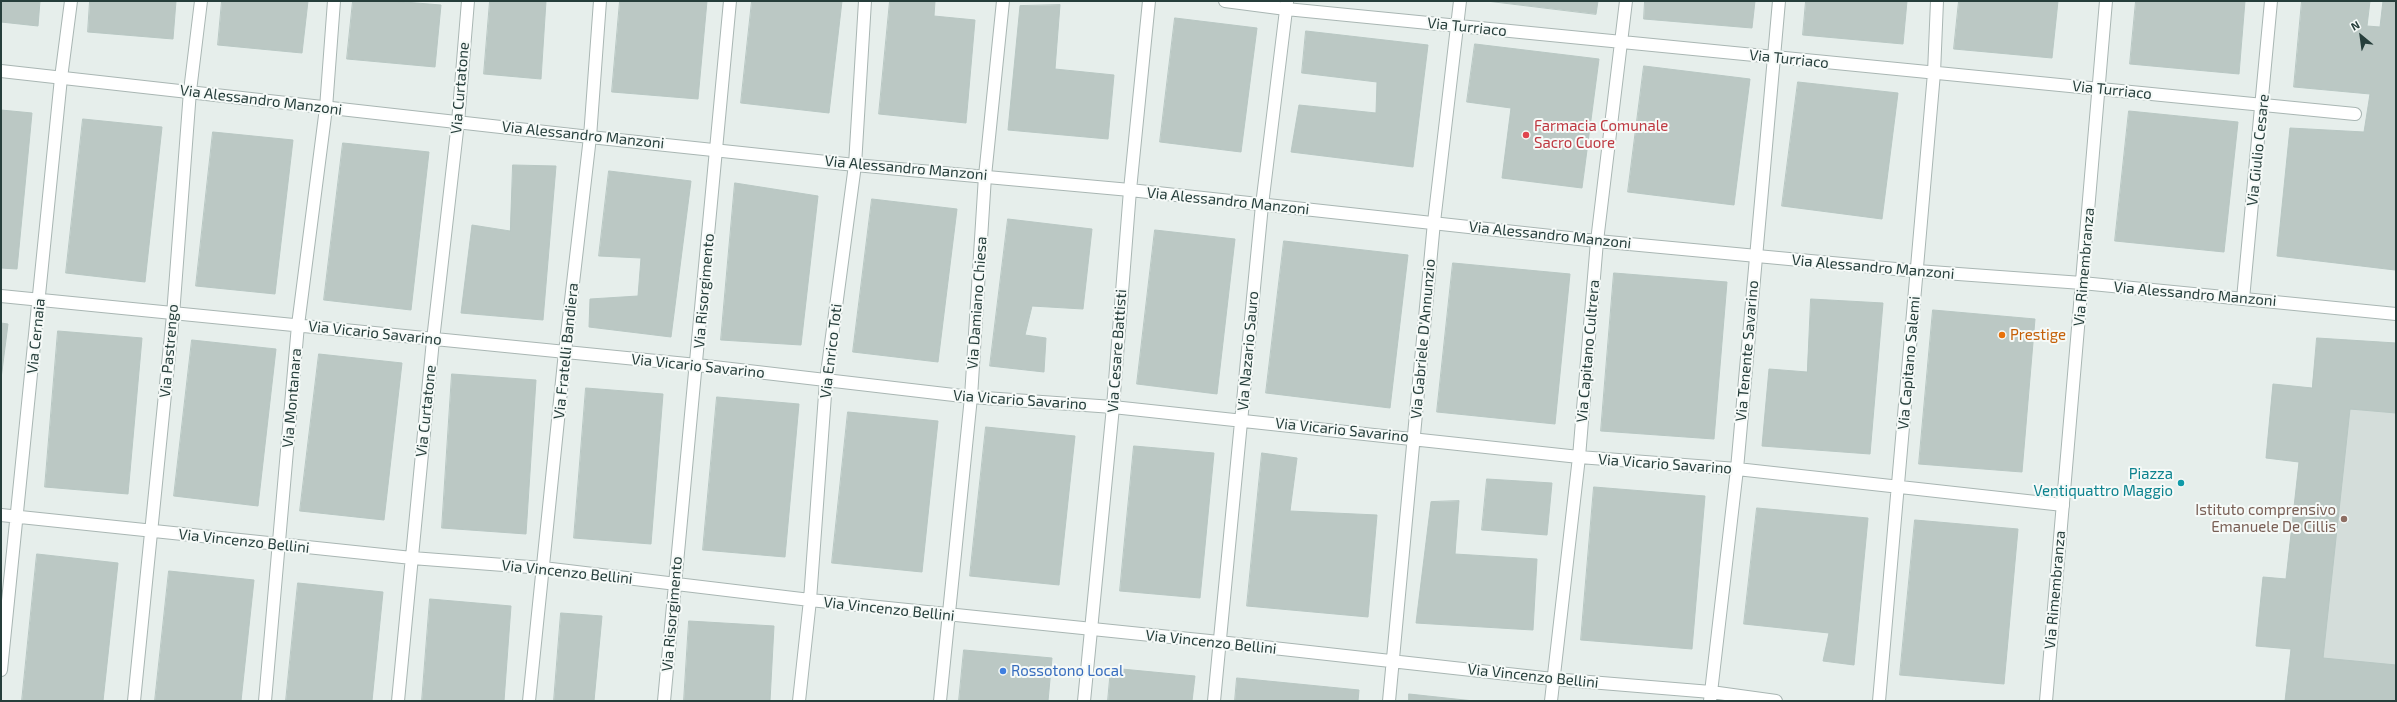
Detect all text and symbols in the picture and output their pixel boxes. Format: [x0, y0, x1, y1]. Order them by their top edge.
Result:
street label: Via Turriaco [1426, 14, 1508, 40]
north arrow [2341, 16, 2381, 56]
text: N [2348, 17, 2362, 33]
street label: Via Curtatone [447, 41, 473, 135]
street label: Via Turriaco [1748, 46, 1830, 72]
street label: Via Turriaco [2071, 77, 2153, 103]
street label: Via Alessandro Manzoni [179, 81, 343, 119]
street label: Via Giulio Cesare [2243, 93, 2273, 207]
place label: Farmacia Comunale Sacro Cuore [1534, 117, 1668, 152]
street label: Via Alessandro Manzoni [501, 118, 665, 152]
marker: Farmacia Comunale Sacro Cuore [1521, 130, 1531, 140]
street label: Via Alessandro Manzoni [824, 152, 988, 184]
street label: Via Alessandro Manzoni [1146, 184, 1310, 218]
street label: Via Rimembranza [2070, 207, 2098, 327]
street label: Via Alessandro Manzoni [1468, 218, 1632, 252]
street label: Via Risorgimento [690, 233, 718, 349]
street label: Via Damiano Chiesa [963, 236, 991, 370]
street label: Via Alessandro Manzoni [1791, 251, 1955, 283]
street label: Via Gabriele D'Annunzio [1407, 258, 1439, 420]
street label: Via Alessandro Manzoni [2113, 278, 2277, 310]
street label: Via Capitano Cultrera [1573, 279, 1603, 423]
street label: Via Tenente Savarino [1732, 280, 1762, 422]
street label: Via Fratelli Bandiera [550, 282, 582, 420]
street label: Via Cesare Battisti [1104, 289, 1130, 413]
street label: Via Nazario Sauro [1234, 290, 1262, 412]
street label: Via Capitano Salemi [1894, 295, 1924, 431]
street label: Via Cernaia [23, 297, 49, 375]
street label: Via Pastrengo [156, 303, 182, 399]
street label: Via Enrico Toti [816, 303, 846, 399]
street label: Via Vicario Savarino [307, 317, 443, 349]
place label: Prestige [2010, 326, 2066, 344]
marker: Prestige [1997, 330, 2007, 340]
street label: Via Montanara [279, 347, 305, 449]
street label: Via Vicario Savarino [630, 350, 766, 382]
street label: Via Curtatone [412, 364, 440, 458]
street label: Via Vicario Savarino [952, 386, 1088, 414]
street label: Via Vicario Savarino [1274, 414, 1410, 446]
street label: Via Vicario Savarino [1597, 450, 1733, 478]
place label: Piazza Ventiquattro Maggio [2033, 465, 2173, 500]
marker: Piazza Ventiquattro Maggio [2176, 478, 2186, 488]
place label: Istituto comprensivo Emanuele De Cillis [2195, 501, 2336, 536]
marker: Istituto comprensivo Emanuele De Cillis [2339, 514, 2349, 524]
street label: Via Vincenzo Bellini [177, 525, 311, 557]
street label: Via Rimembranza [2041, 530, 2069, 650]
street label: Via Vincenzo Bellini [500, 556, 634, 588]
street label: Via Risorgimento [658, 556, 686, 672]
street label: Via Vincenzo Bellini [822, 593, 956, 625]
street label: Via Vincenzo Bellini [1144, 626, 1278, 658]
street label: Via Vincenzo Bellini [1466, 660, 1600, 692]
place label: Rossotono Local [1011, 662, 1123, 680]
marker: Rossotono Local [998, 666, 1008, 676]

